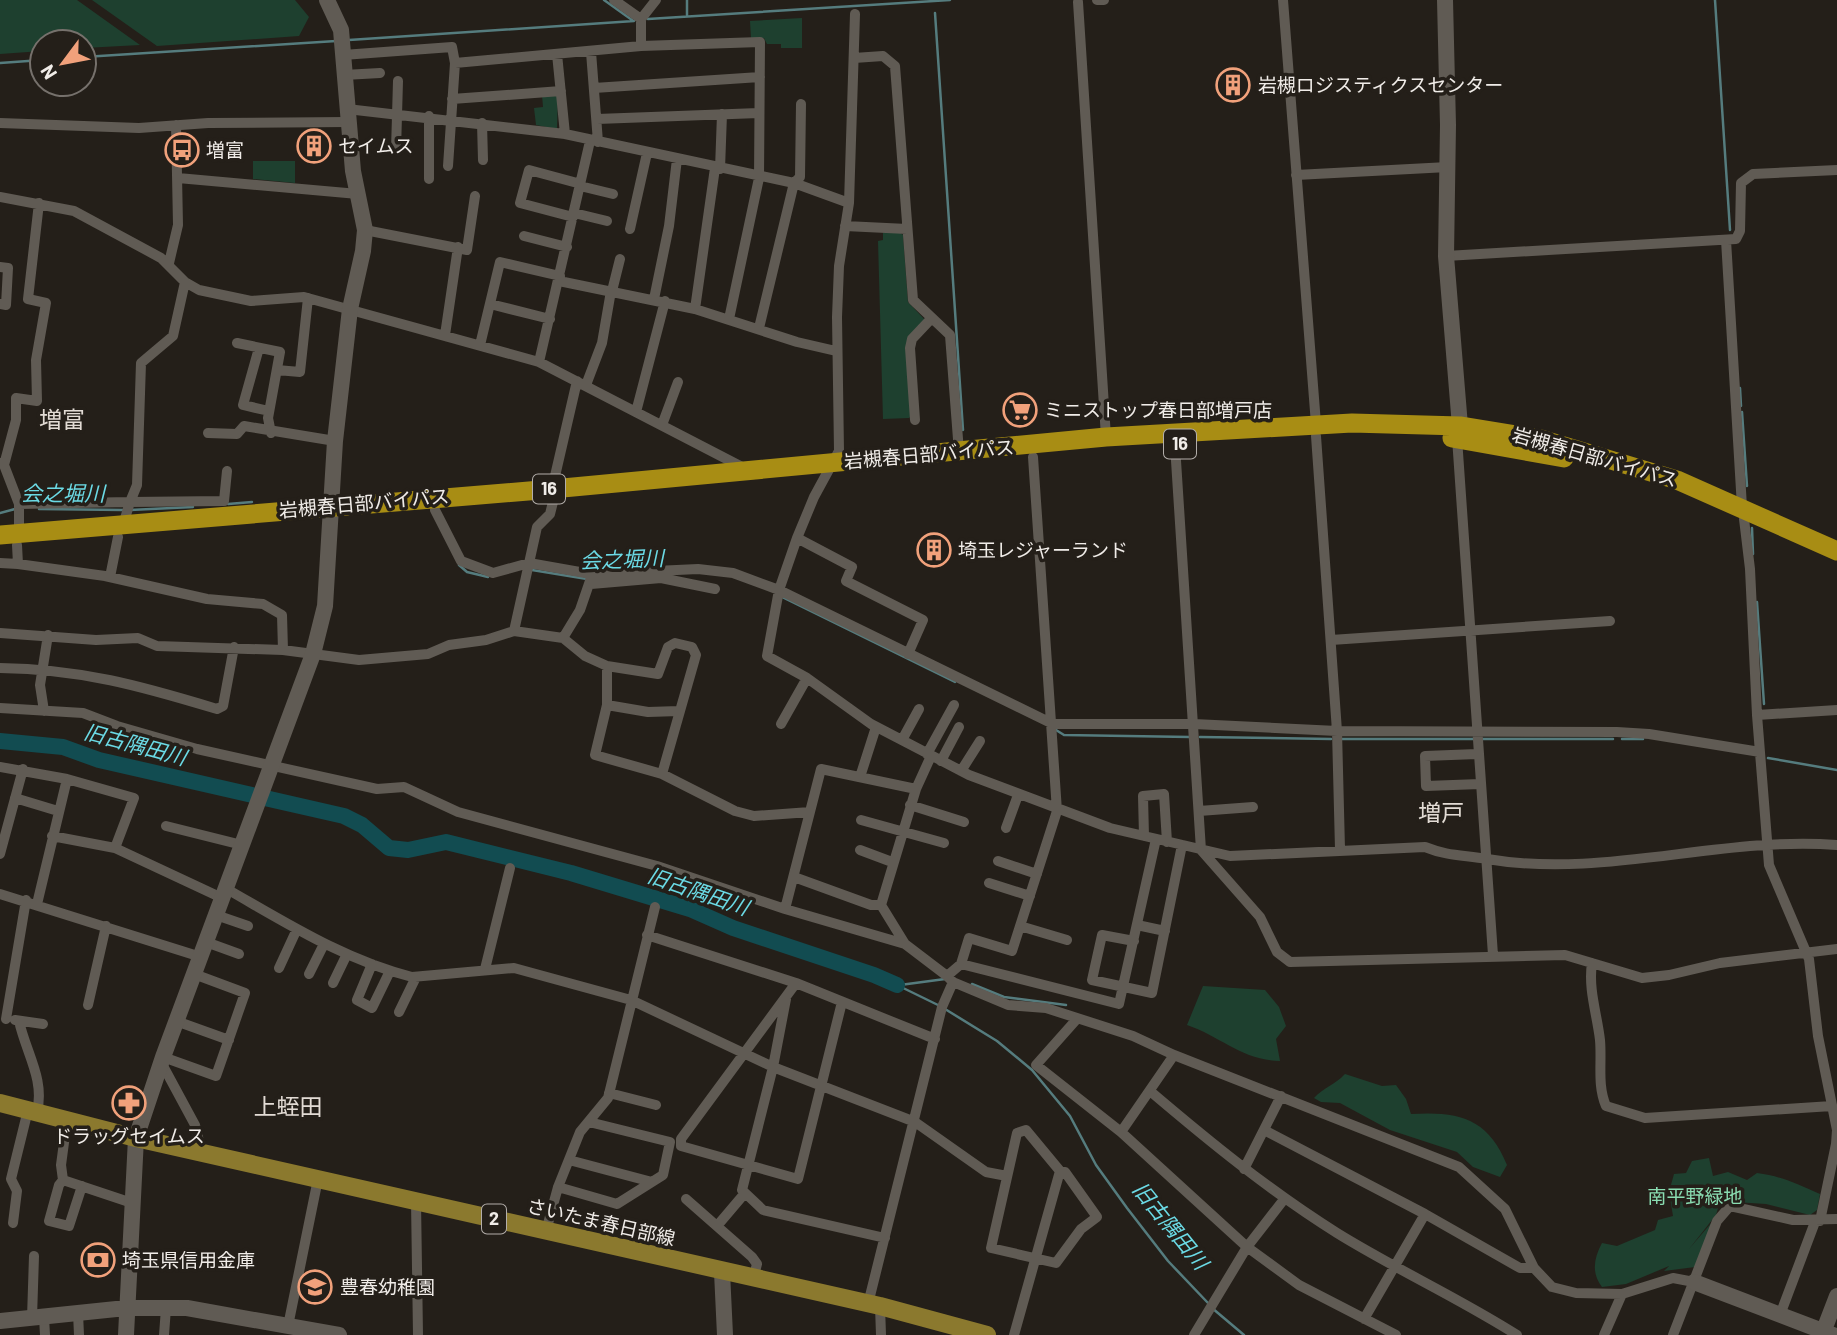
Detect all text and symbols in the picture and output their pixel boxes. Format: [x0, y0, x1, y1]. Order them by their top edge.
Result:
north arrow [28, 28, 98, 98]
text: N [35, 61, 61, 84]
building icon: 岩槻ロジスティクスセンター [1214, 66, 1252, 104]
place label: 岩槻ロジスティクスセンター [1258, 73, 1503, 96]
building icon: セイムス [295, 127, 333, 165]
bus stop icon: 増富 [163, 131, 201, 169]
place label: セイムス [338, 134, 414, 157]
place label: 増富 [206, 138, 244, 161]
supermarket icon: ミニストップ春日部増戸店 [1001, 391, 1039, 429]
place label: ミニストップ春日部増戸店 [1044, 398, 1272, 421]
district label: 増富 [39, 405, 85, 433]
street label: 岩槻春日部バイパス [1510, 422, 1680, 491]
road number: 16 [1164, 430, 1196, 458]
street label: 岩槻春日部バイパス [843, 435, 1015, 472]
road number: 16 [533, 475, 565, 504]
water label: 会之堀川 [21, 480, 107, 505]
street label: 岩槻春日部バイパス [278, 484, 450, 521]
building icon: 埼玉レジャーランド [915, 531, 953, 569]
place label: 埼玉レジャーランド [958, 538, 1128, 561]
water label: 会之堀川 [580, 544, 666, 572]
water label: 旧古隅田川 [81, 718, 191, 770]
district label: 増戸 [1418, 798, 1464, 826]
water label: 旧古隅田川 [645, 862, 754, 920]
pharmacy icon: ドラッグセイムス [110, 1084, 148, 1122]
district label: 上蛭田 [254, 1092, 323, 1120]
place label: ドラッグセイムス [53, 1124, 205, 1147]
water label: 旧古隅田川 [1128, 1176, 1215, 1275]
park label: 南平野緑地 [1647, 1184, 1743, 1207]
street label: さいたま春日部線 [525, 1193, 677, 1250]
road number: 2 [482, 1204, 506, 1234]
bank icon: 埼玉県信用金庫 [79, 1241, 117, 1279]
place label: 埼玉県信用金庫 [122, 1248, 255, 1271]
school or university icon: 豊春幼稚園 [296, 1268, 334, 1306]
place label: 豊春幼稚園 [340, 1275, 435, 1298]

